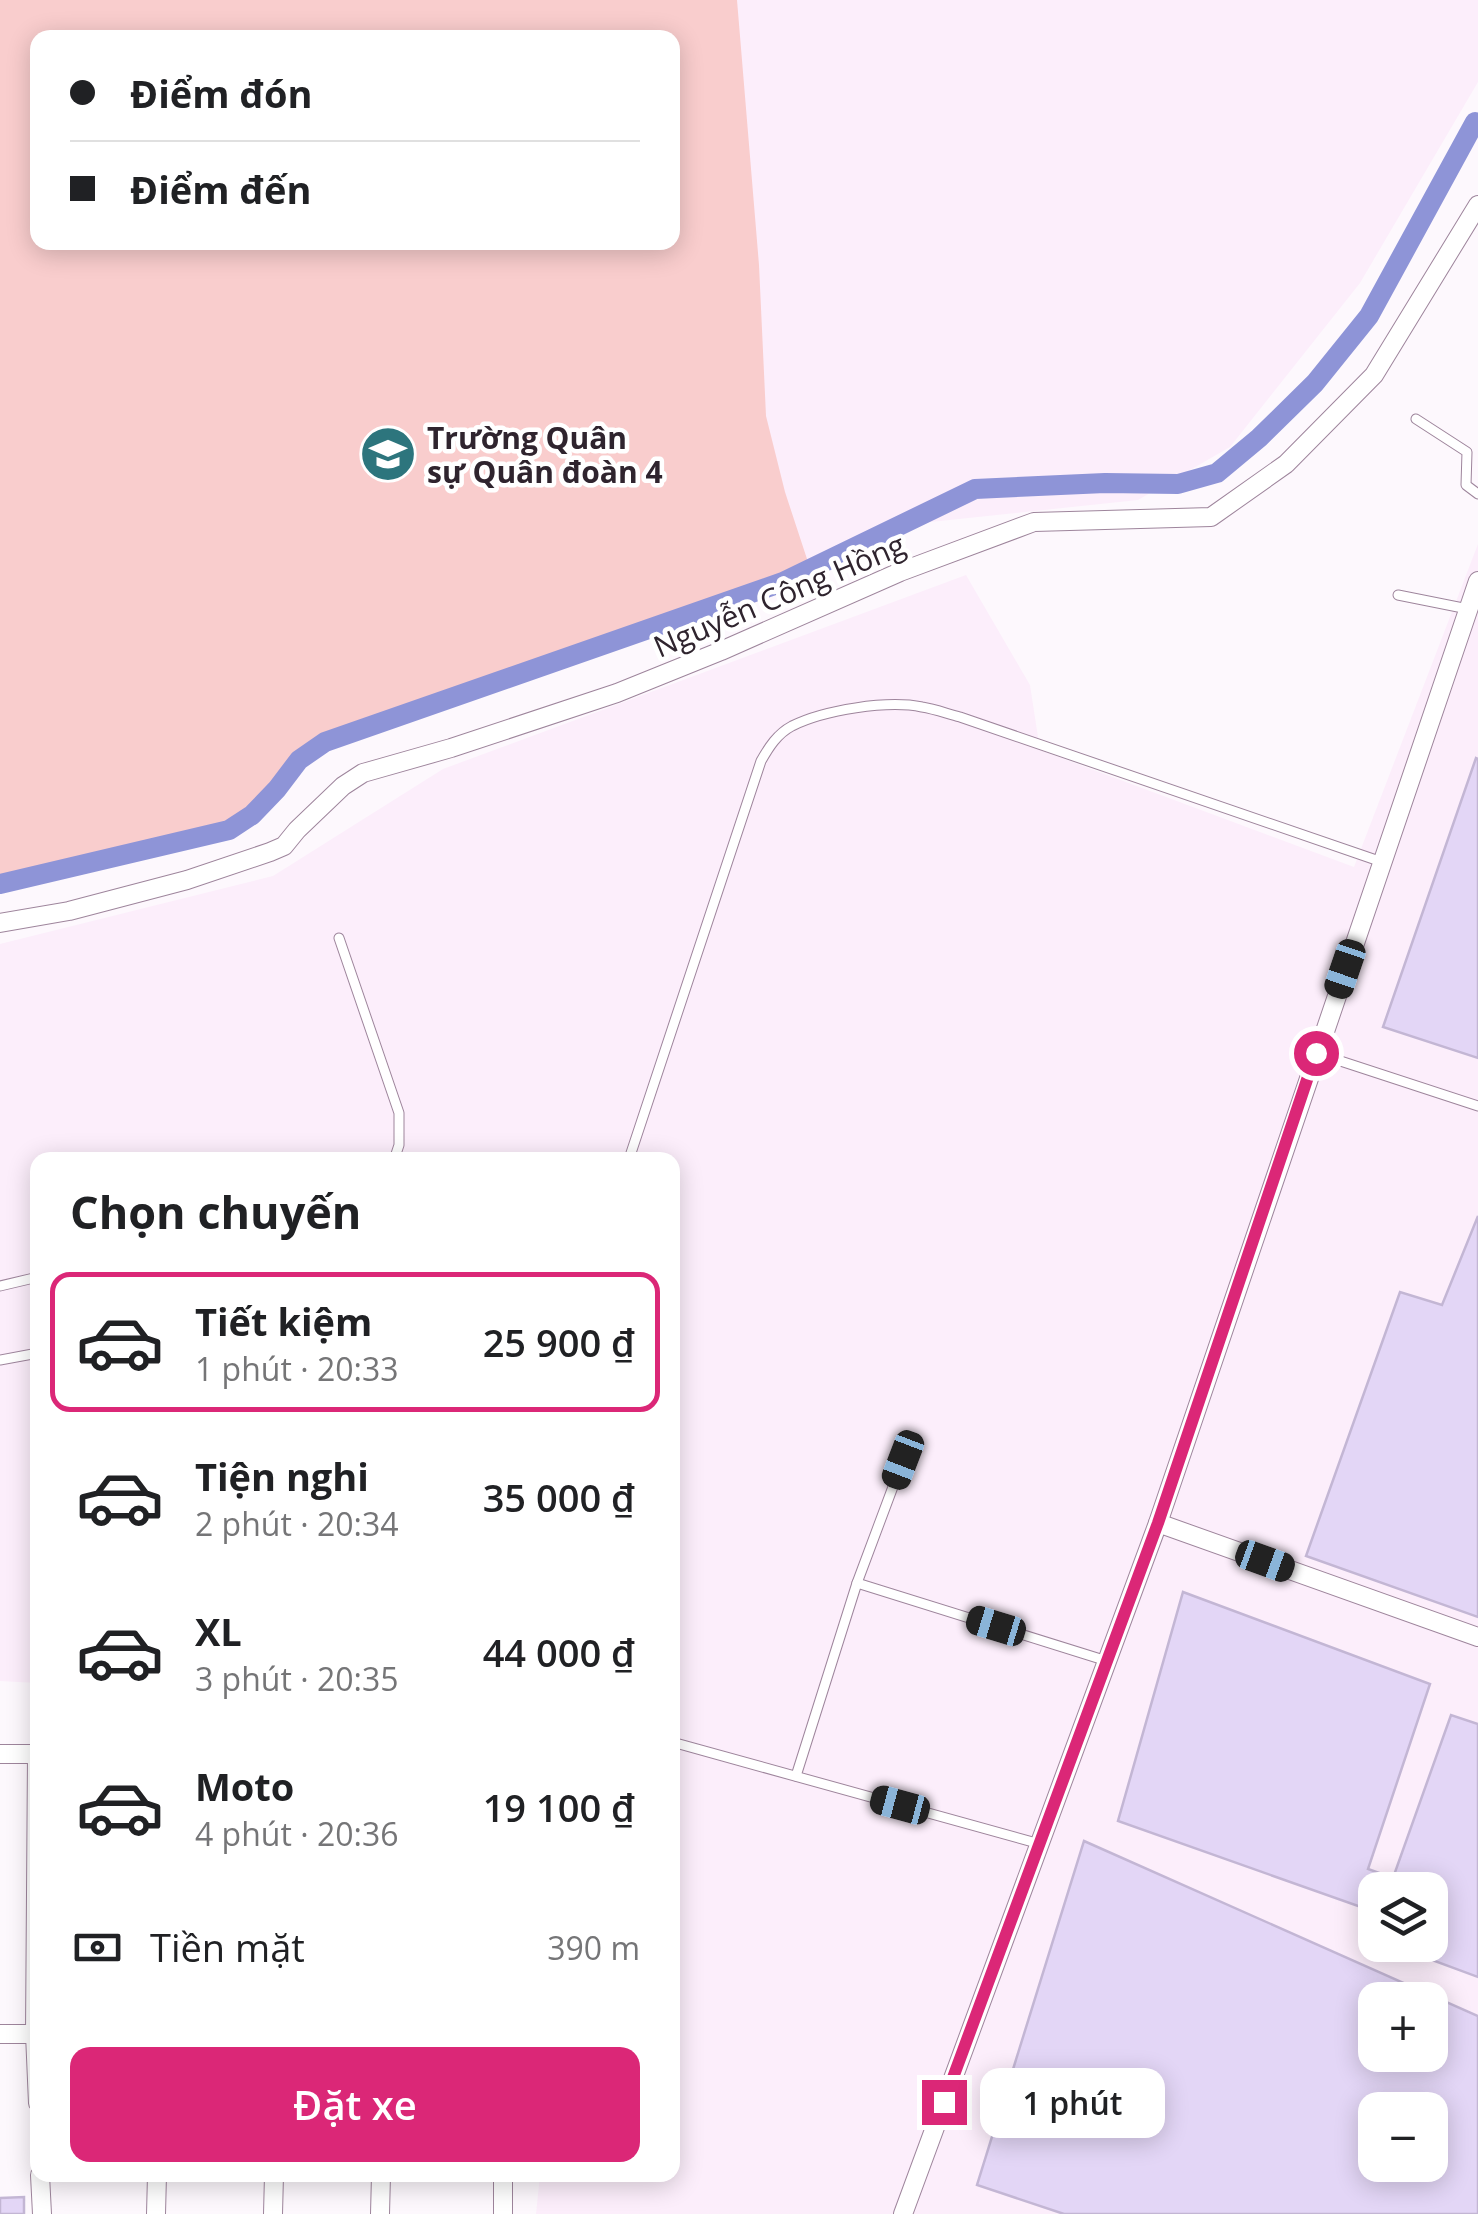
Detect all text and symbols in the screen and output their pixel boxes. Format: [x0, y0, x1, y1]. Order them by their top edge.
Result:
text: Điểm đón [130, 67, 313, 119]
text: Điểm đến [130, 163, 311, 215]
place label: Trường Quân sự Quân đoàn 4 [427, 417, 663, 492]
school or university icon: Trường Quân sự Quân đoàn 4 [358, 424, 418, 484]
street label: Nguyễn Công Hồng [647, 523, 911, 667]
car [1321, 936, 1369, 1002]
route start [1294, 1031, 1339, 1076]
text: Chọn chuyến [70, 1181, 361, 1242]
text: Tiết kiệm [195, 1295, 372, 1347]
icon: car [75, 1297, 165, 1387]
text: 25 900 ₫ [483, 1316, 635, 1368]
text: 1 phút · 20:33 [195, 1347, 398, 1390]
car [878, 1427, 928, 1493]
text: Tiện nghi [195, 1450, 369, 1502]
icon: car [75, 1452, 165, 1542]
text: 35 000 ₫ [483, 1471, 635, 1523]
text: 2 phút · 20:34 [195, 1502, 398, 1545]
car [1232, 1537, 1298, 1585]
car [963, 1603, 1029, 1649]
text: XL [195, 1605, 242, 1657]
icon: car [75, 1607, 165, 1697]
text: 44 000 ₫ [483, 1626, 635, 1678]
text: 3 phút · 20:35 [195, 1657, 398, 1700]
text: Moto [195, 1760, 294, 1812]
icon: car [75, 1762, 165, 1852]
text: 19 100 ₫ [483, 1781, 635, 1833]
car [867, 1783, 933, 1827]
text: 4 phút · 20:36 [195, 1812, 398, 1855]
map controls [1358, 1872, 1448, 2182]
button: layers [1358, 1872, 1448, 1962]
icon: cash [70, 1920, 125, 1975]
text: Tiền mặt [150, 1921, 305, 1973]
text: 390 m [547, 1926, 640, 1969]
button: + [1358, 1982, 1448, 2072]
button: Đặt xe [70, 2047, 640, 2162]
callout: 1 phút [979, 2067, 1164, 2137]
route end [922, 2080, 967, 2125]
text: 1 phút [1023, 2081, 1122, 2124]
button: − [1358, 2092, 1448, 2182]

